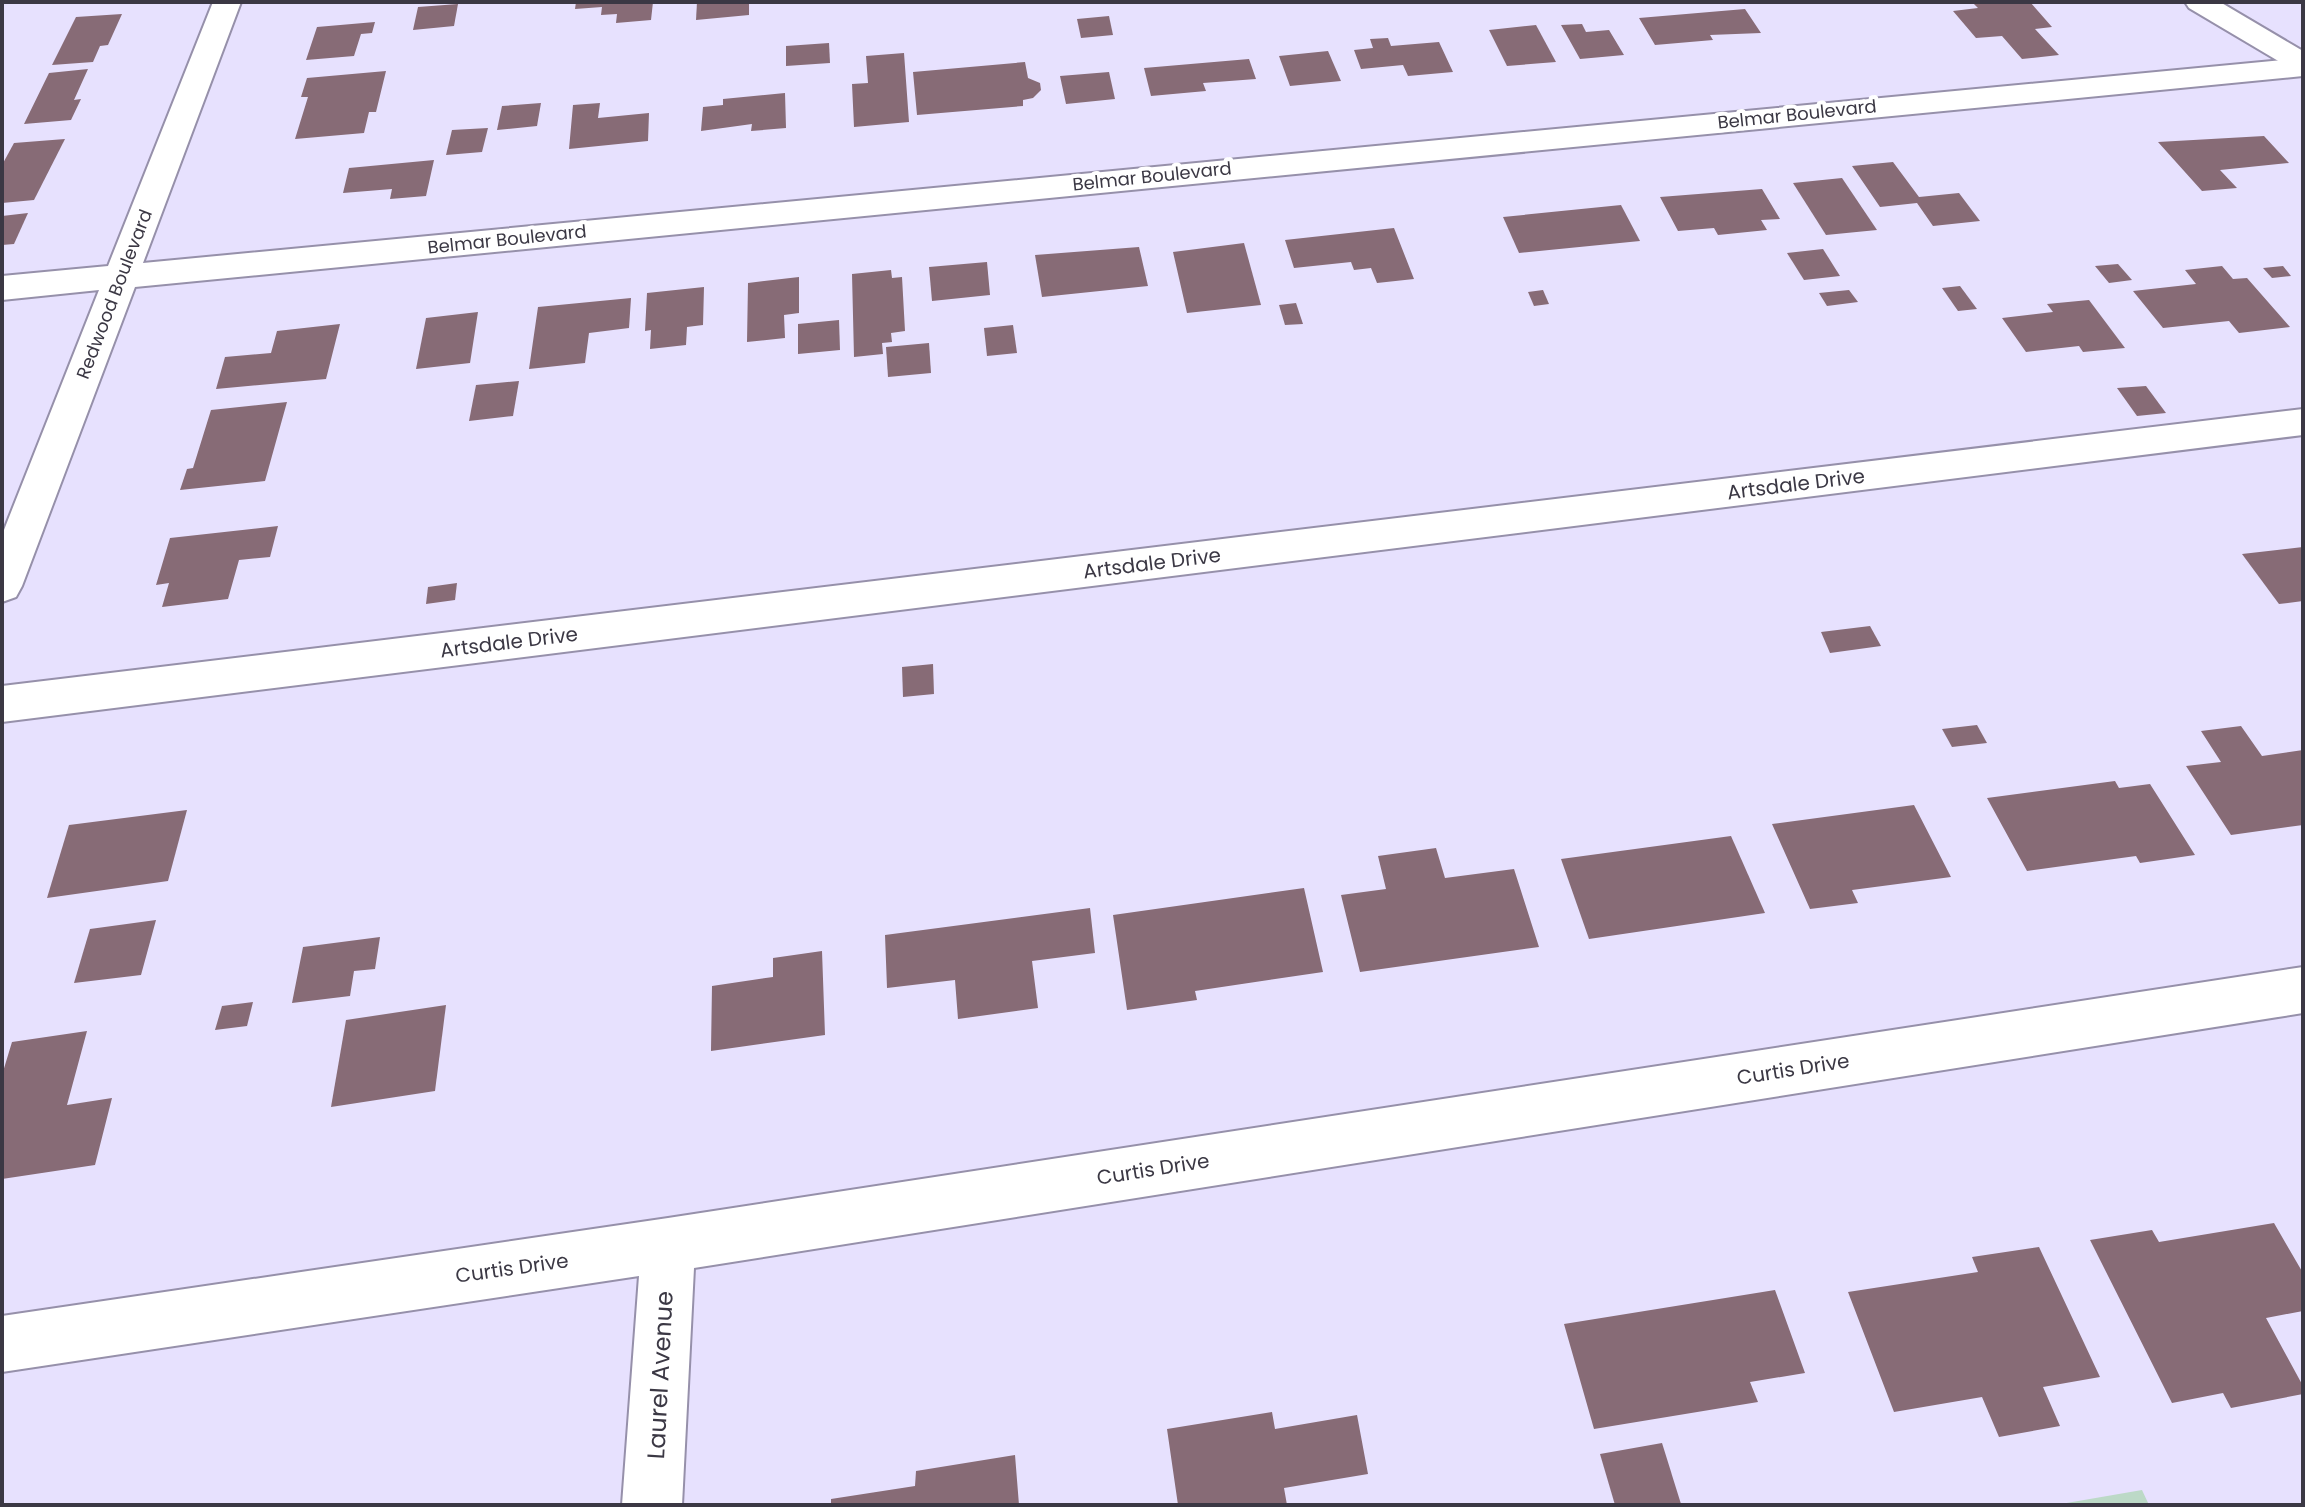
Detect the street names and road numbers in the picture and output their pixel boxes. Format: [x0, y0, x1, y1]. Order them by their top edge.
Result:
street label: Belmar Boulevard [1716, 93, 1878, 135]
street label: Belmar Boulevard [1071, 155, 1233, 197]
street label: Redwood Boulevard [70, 206, 158, 382]
street label: Belmar Boulevard [426, 218, 588, 260]
street label: Artsdale Drive [1726, 462, 1866, 506]
street label: Artsdale Drive [1082, 541, 1222, 585]
street label: Artsdale Drive [439, 620, 579, 664]
street label: Curtis Drive [1735, 1046, 1851, 1092]
street label: Curtis Drive [1095, 1146, 1211, 1192]
street label: Curtis Drive [454, 1246, 570, 1290]
street label: Laurel Avenue [639, 1290, 681, 1460]

